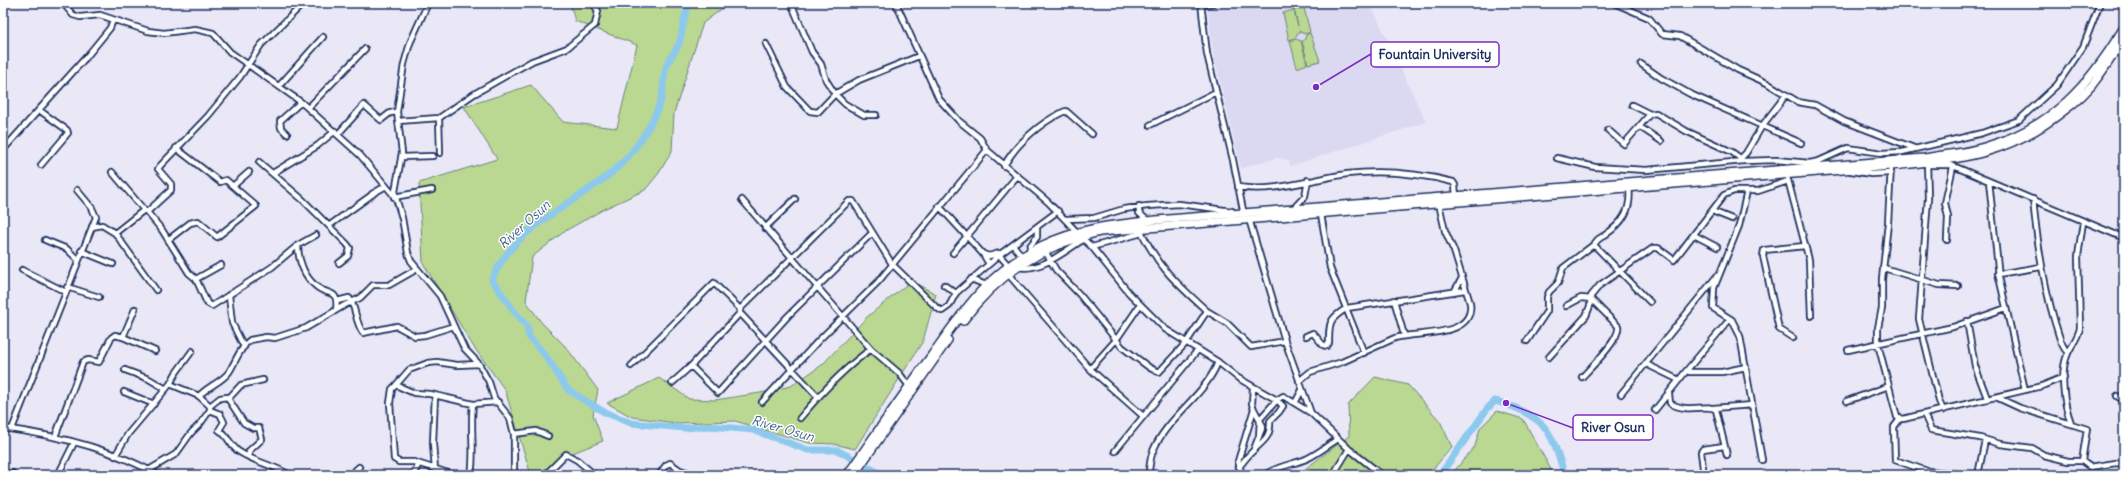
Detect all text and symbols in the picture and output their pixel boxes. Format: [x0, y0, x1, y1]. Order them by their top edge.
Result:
callout: Fountain University [1371, 42, 1499, 67]
text: Fountain University [1379, 46, 1491, 63]
water label: River Osun [495, 196, 554, 252]
water label: River Osun [750, 411, 816, 446]
callout: River Osun [1573, 415, 1653, 440]
text: River Osun [1581, 419, 1645, 436]

